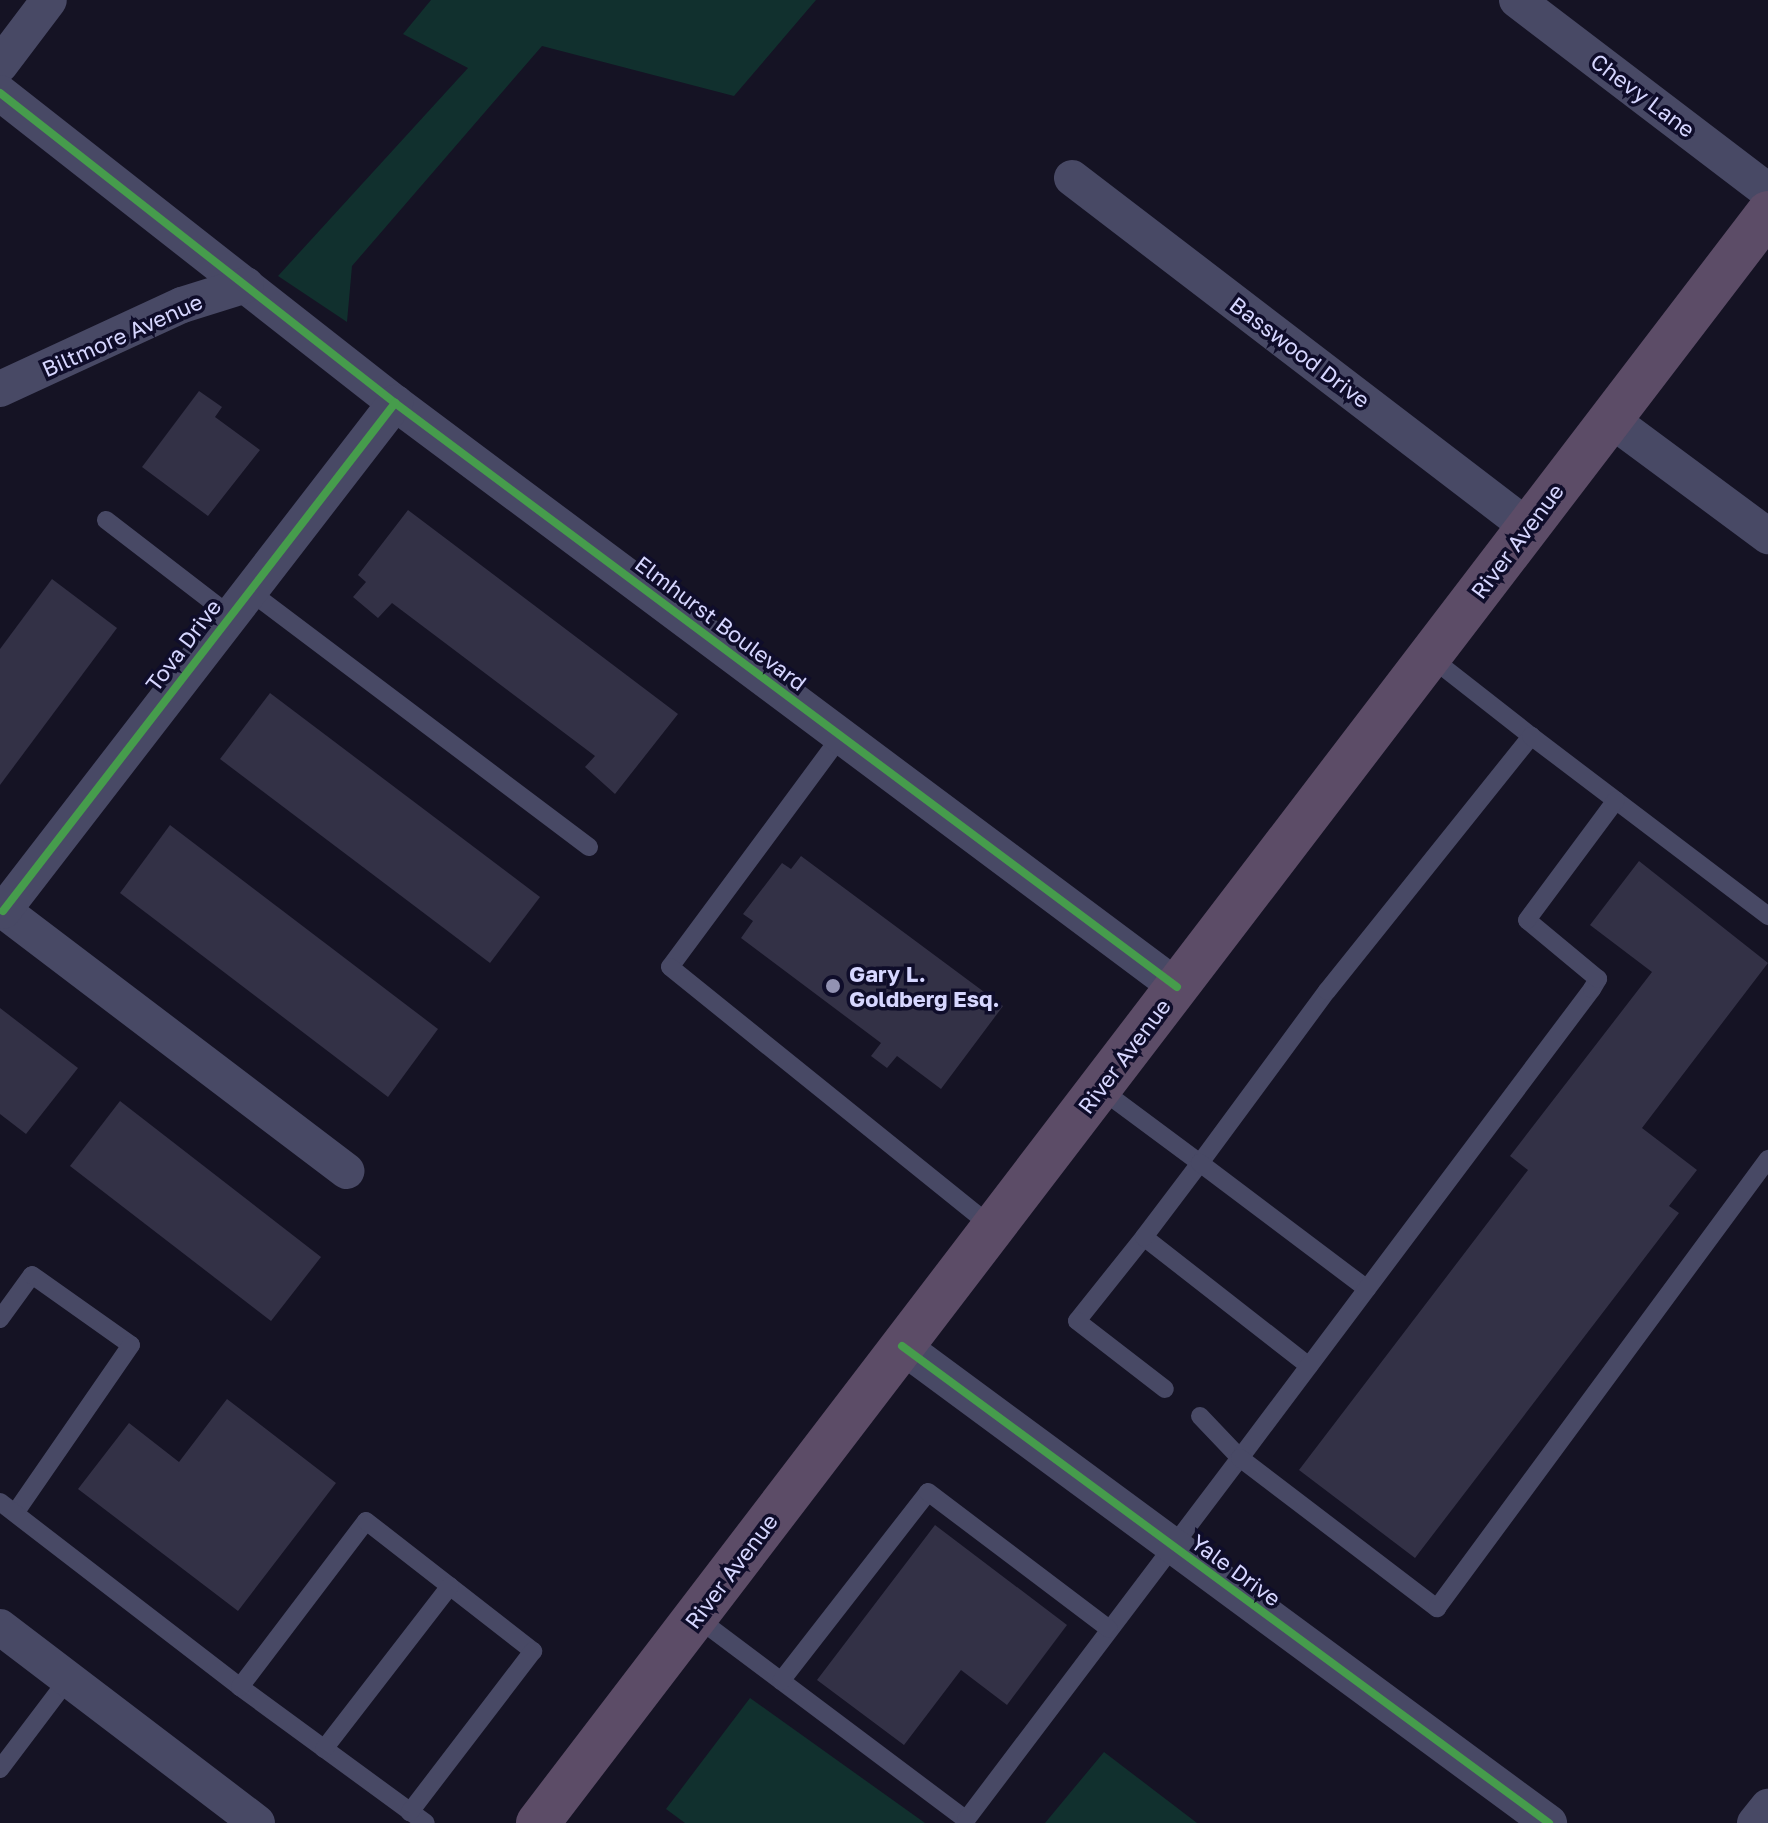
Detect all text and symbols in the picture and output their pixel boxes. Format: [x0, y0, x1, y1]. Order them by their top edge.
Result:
street label: Chevy Lane [1586, 47, 1700, 143]
street label: Biltmore Avenue [38, 288, 206, 382]
street label: Basswood Drive [1225, 291, 1375, 413]
street label: River Avenue [1465, 478, 1569, 604]
street label: Elmhurst Boulevard [630, 550, 812, 696]
street label: Tova Drive [140, 594, 226, 696]
place label: Gary L. Goldberg Esq. [849, 960, 1000, 1012]
marker: Gary L. Goldberg Esq. [824, 977, 842, 995]
street label: River Avenue [1072, 993, 1176, 1119]
street label: River Avenue [679, 1508, 783, 1634]
street label: Yale Drive [1186, 1529, 1286, 1611]

